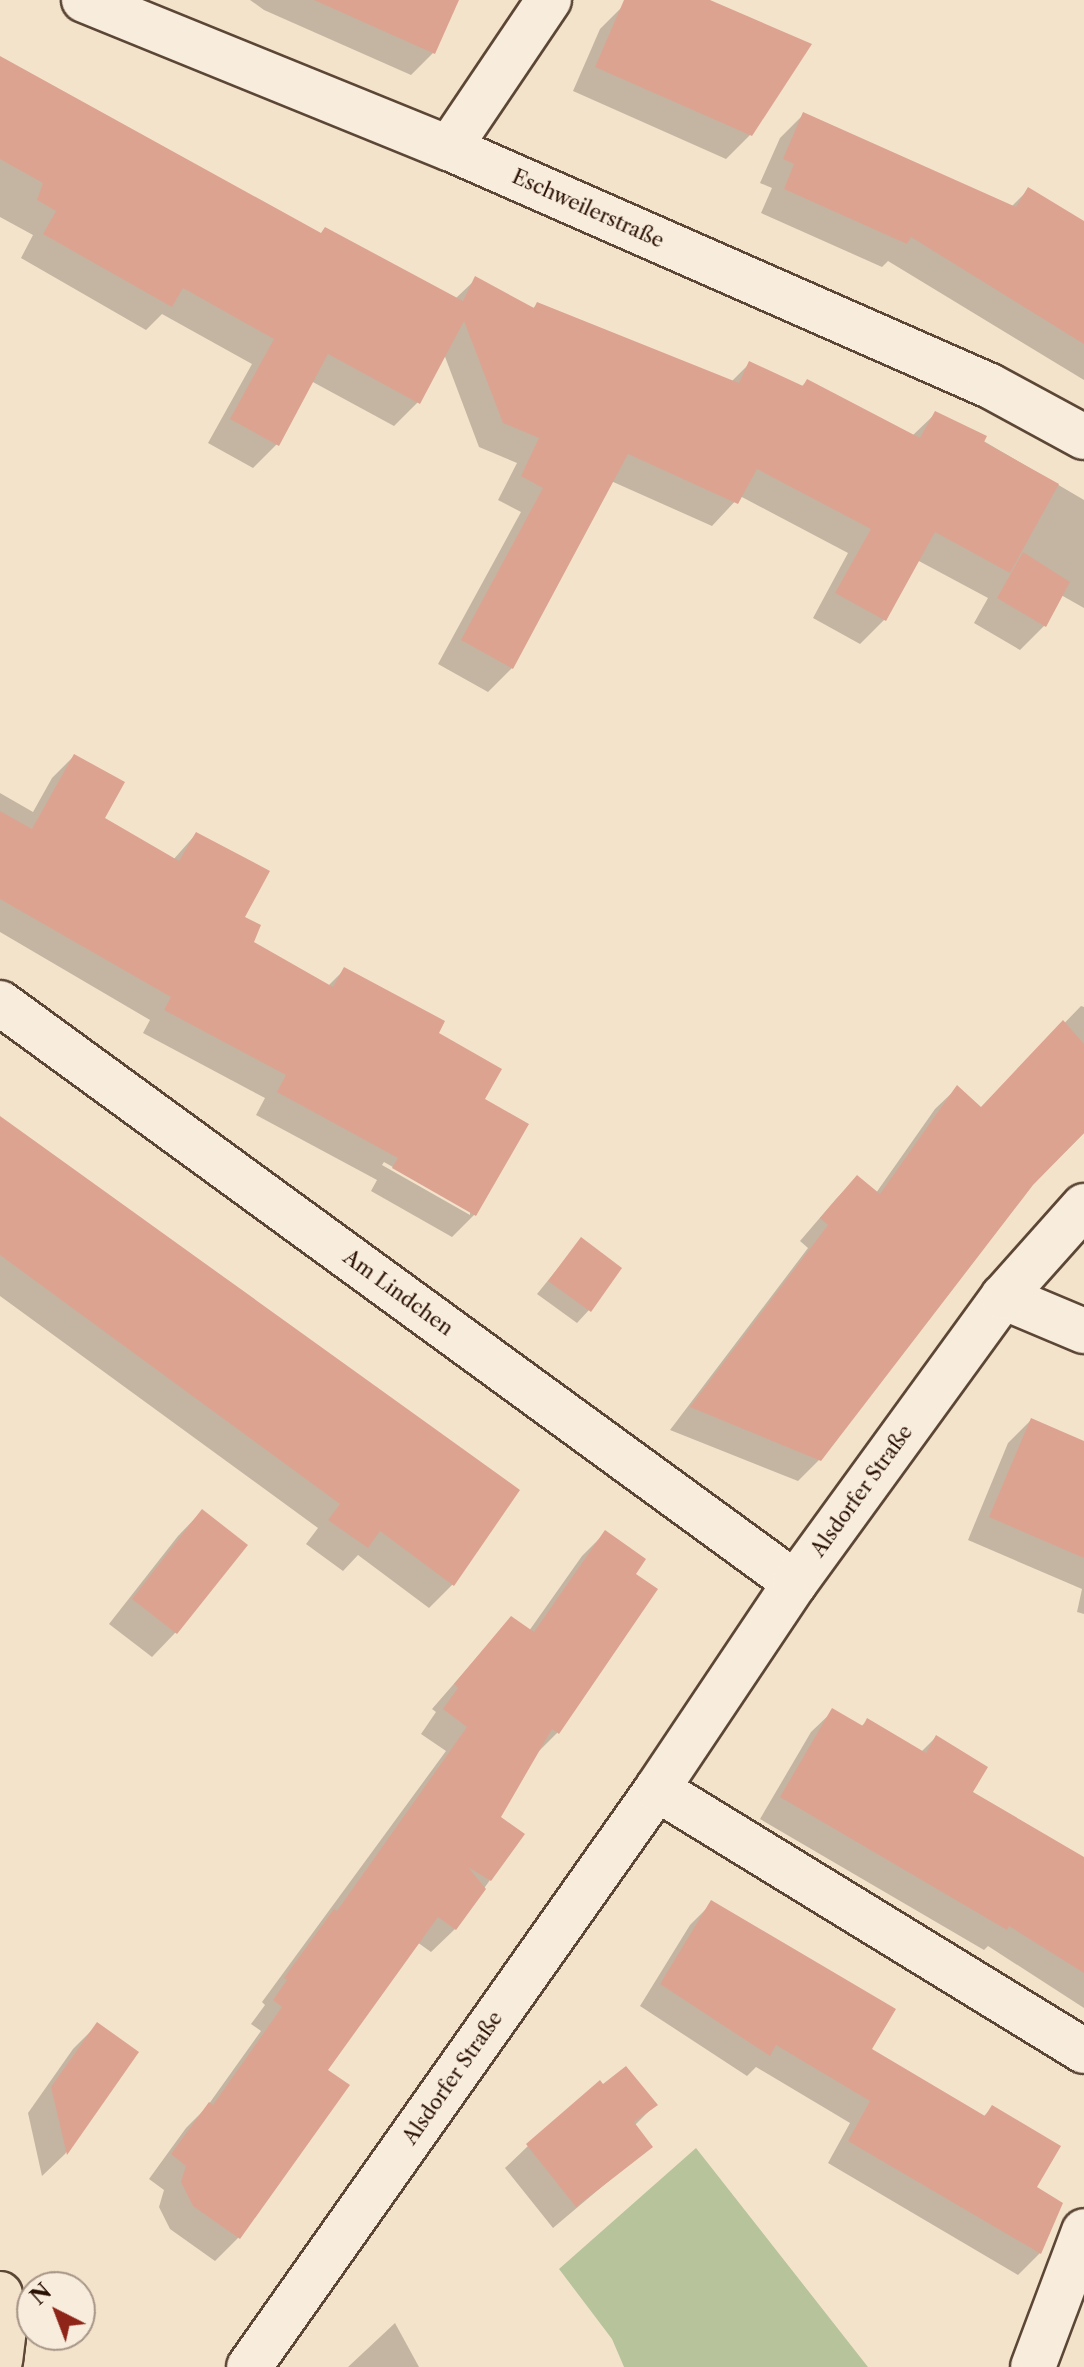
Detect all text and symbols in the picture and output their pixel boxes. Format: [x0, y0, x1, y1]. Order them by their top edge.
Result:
street label: Eschweilerstraße [508, 165, 668, 253]
street label: Am Lindchen [339, 1245, 457, 1341]
street label: Alsdorfer Straße [806, 1420, 918, 1562]
street label: Alsdorfer Straße [398, 2007, 508, 2149]
north arrow [16, 2271, 96, 2351]
text: N [25, 2278, 57, 2311]

